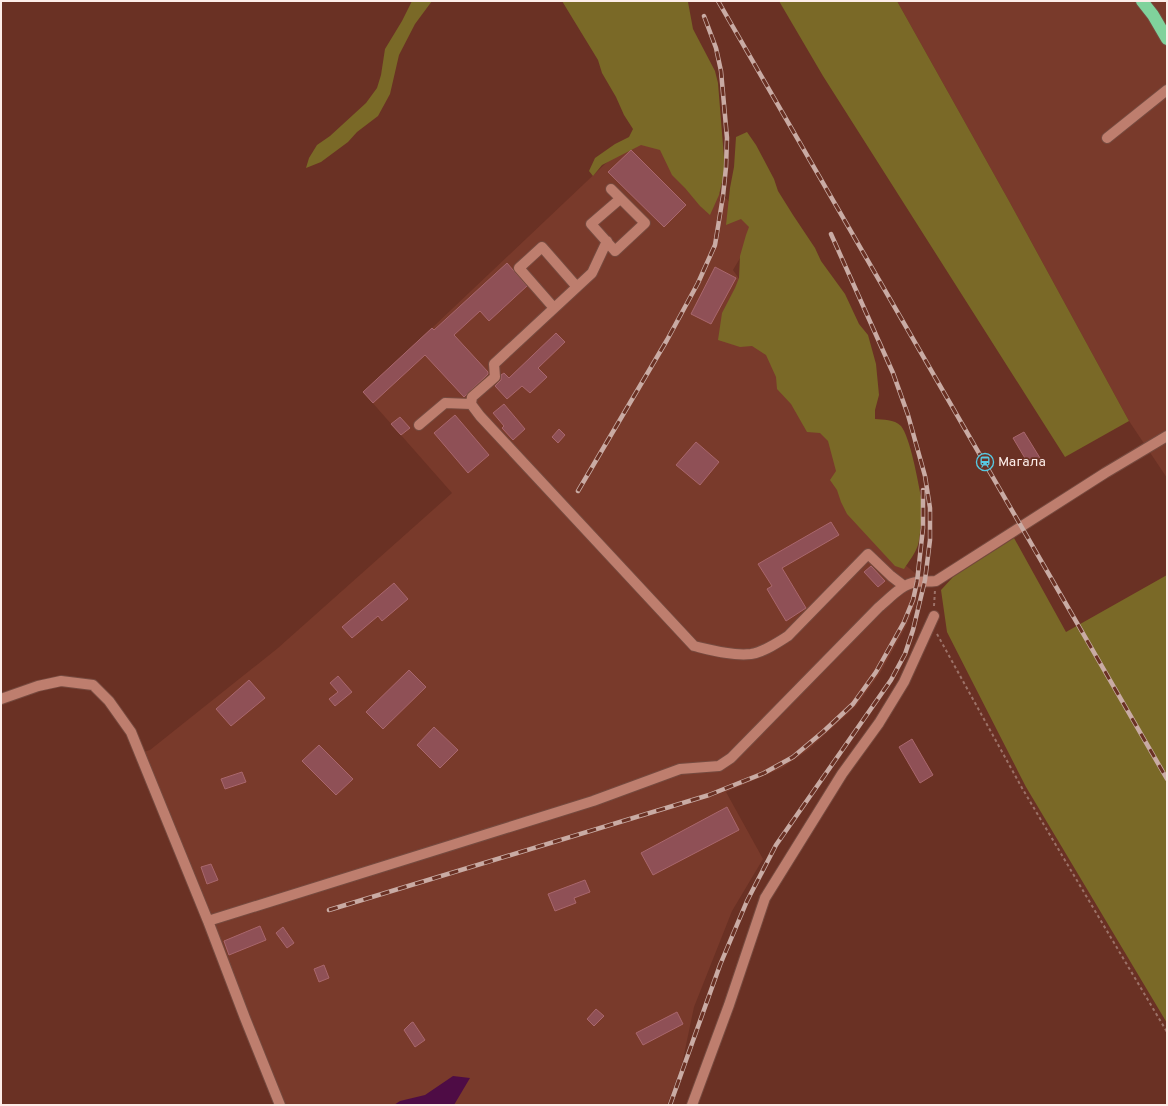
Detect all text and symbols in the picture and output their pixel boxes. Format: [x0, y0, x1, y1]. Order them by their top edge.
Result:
station icon: Магала [975, 452, 995, 472]
place label: Магала [998, 454, 1046, 471]

